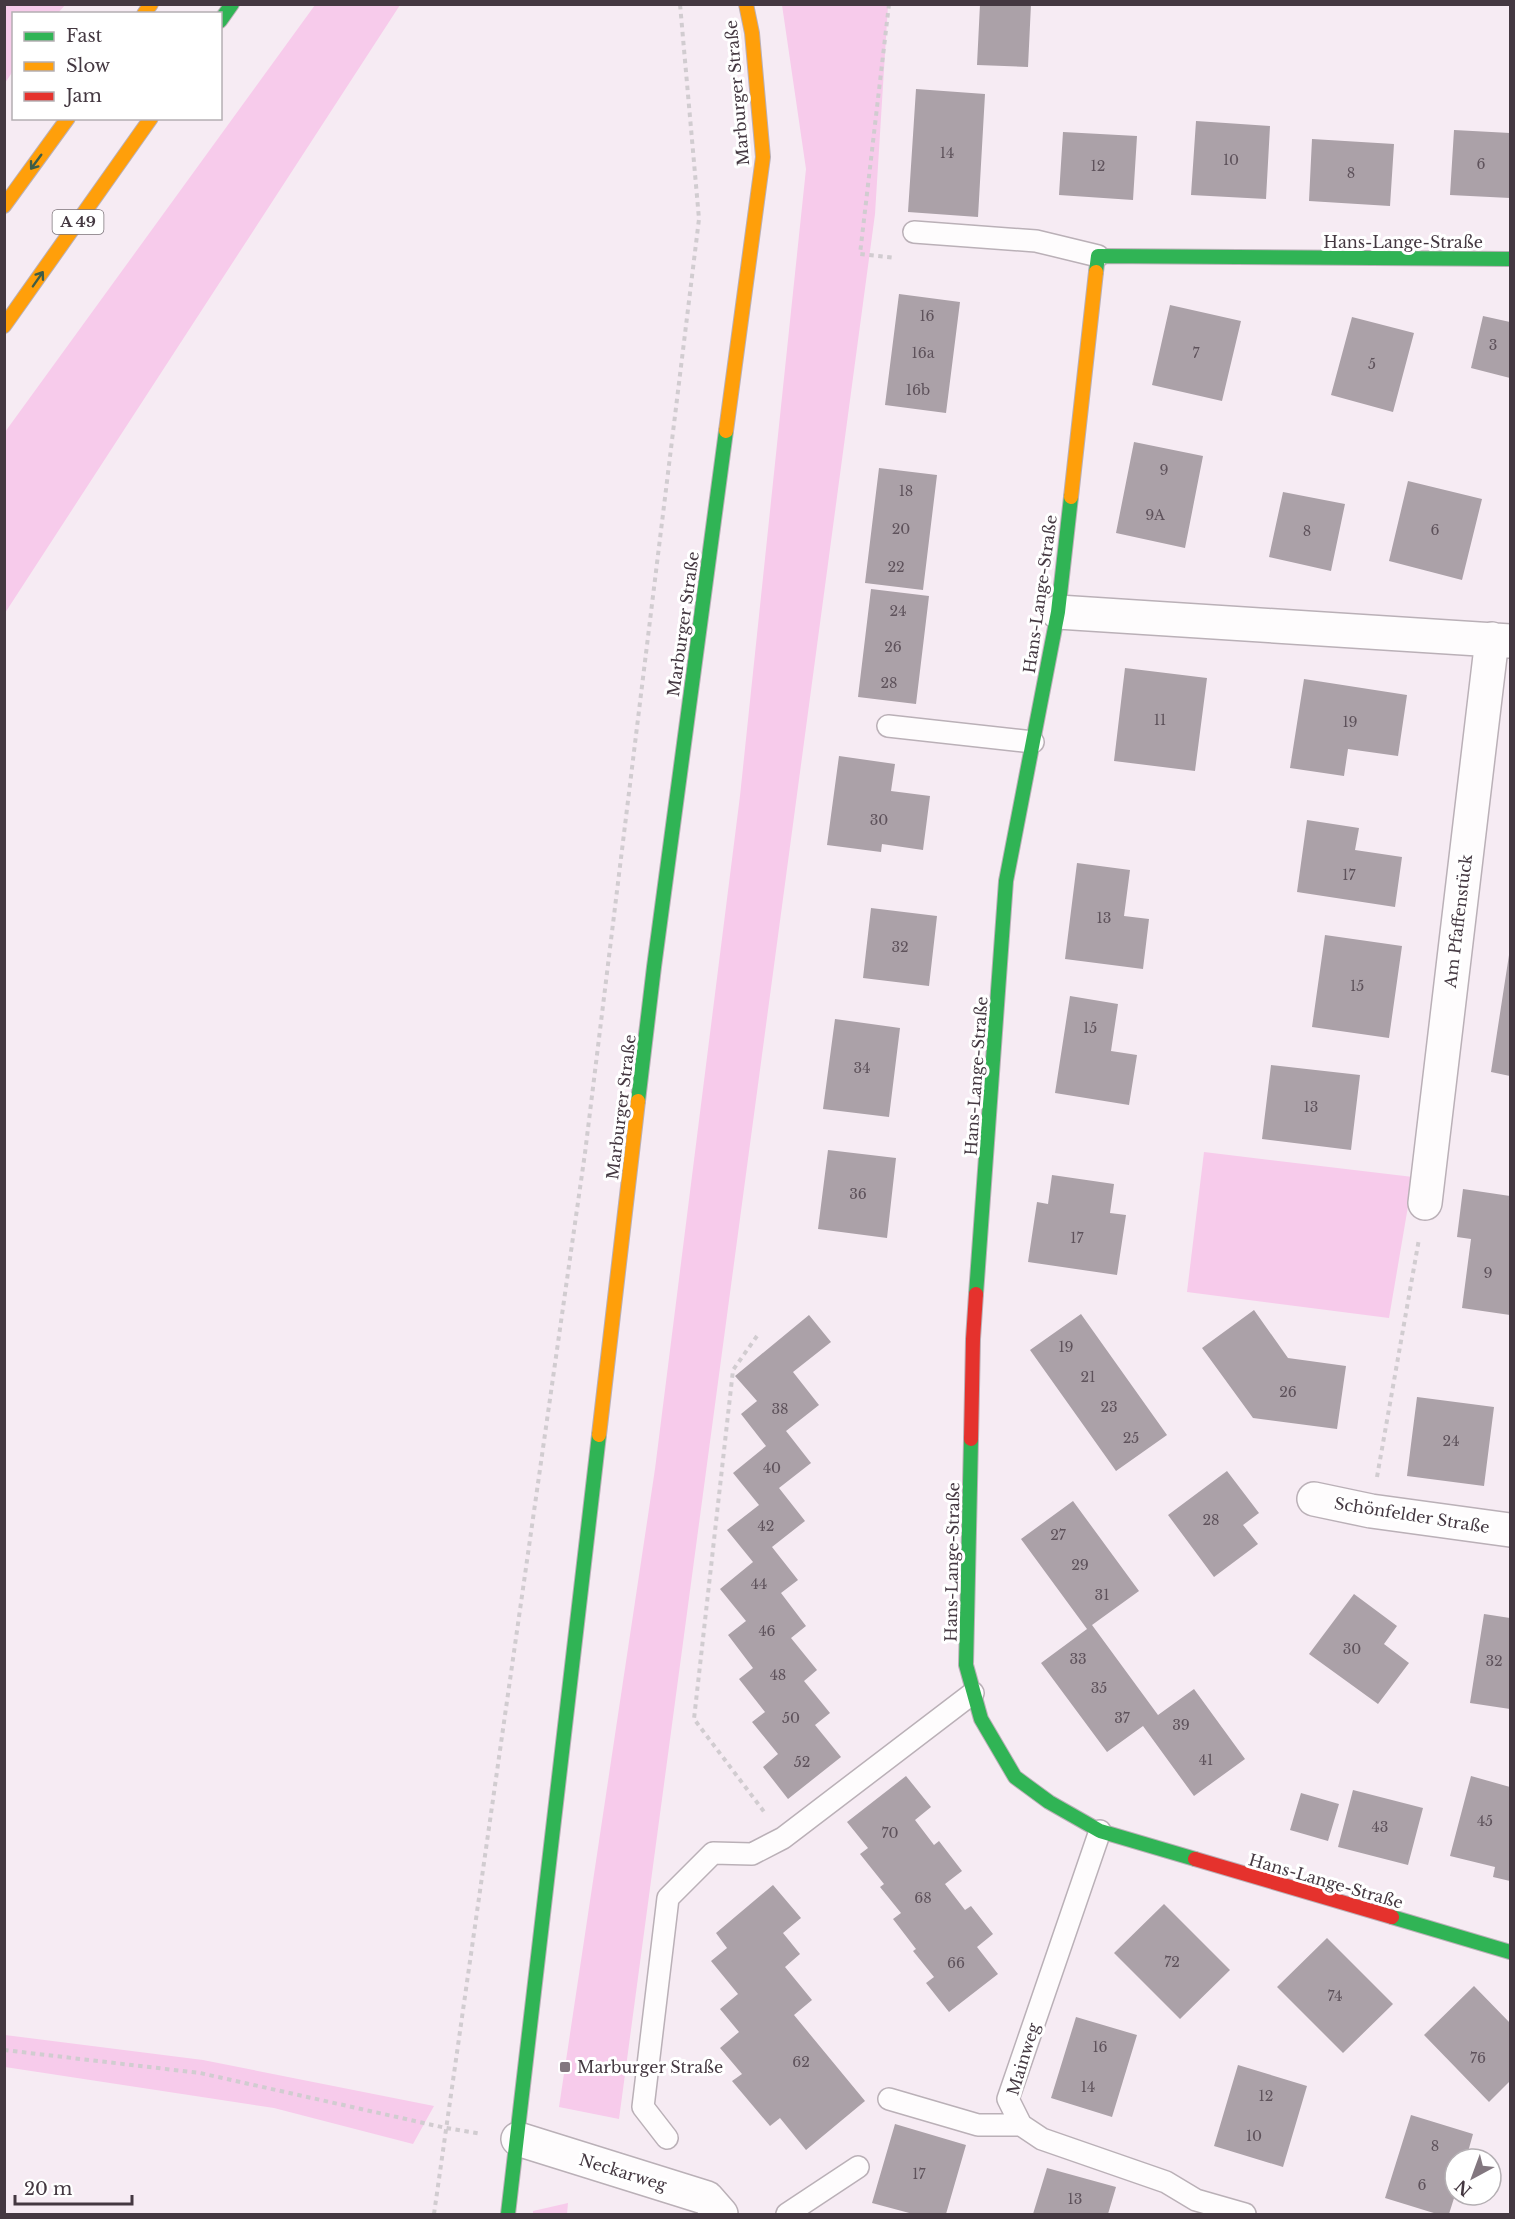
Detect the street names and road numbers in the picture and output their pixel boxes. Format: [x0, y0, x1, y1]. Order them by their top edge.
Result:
street label: Marburger Straße [721, 19, 753, 167]
road number: A 49 [52, 210, 104, 234]
street label: Hans-Lange-Straße [1323, 232, 1483, 252]
street label: Hans-Lange-Straße [1019, 514, 1061, 674]
street label: Marburger Straße [663, 550, 703, 698]
street label: Am Pfaffenstück [1440, 853, 1476, 990]
street label: Hans-Lange-Straße [960, 996, 992, 1156]
street label: Marburger Straße [602, 1033, 640, 1181]
street label: Hans-Lange-Straße [941, 1482, 963, 1642]
street label: Schönfelder Straße [1333, 1493, 1491, 1537]
street label: Hans-Lange-Straße [1247, 1849, 1405, 1913]
street label: Mainweg [1003, 2020, 1044, 2098]
street label: Neckarweg [577, 2149, 669, 2195]

